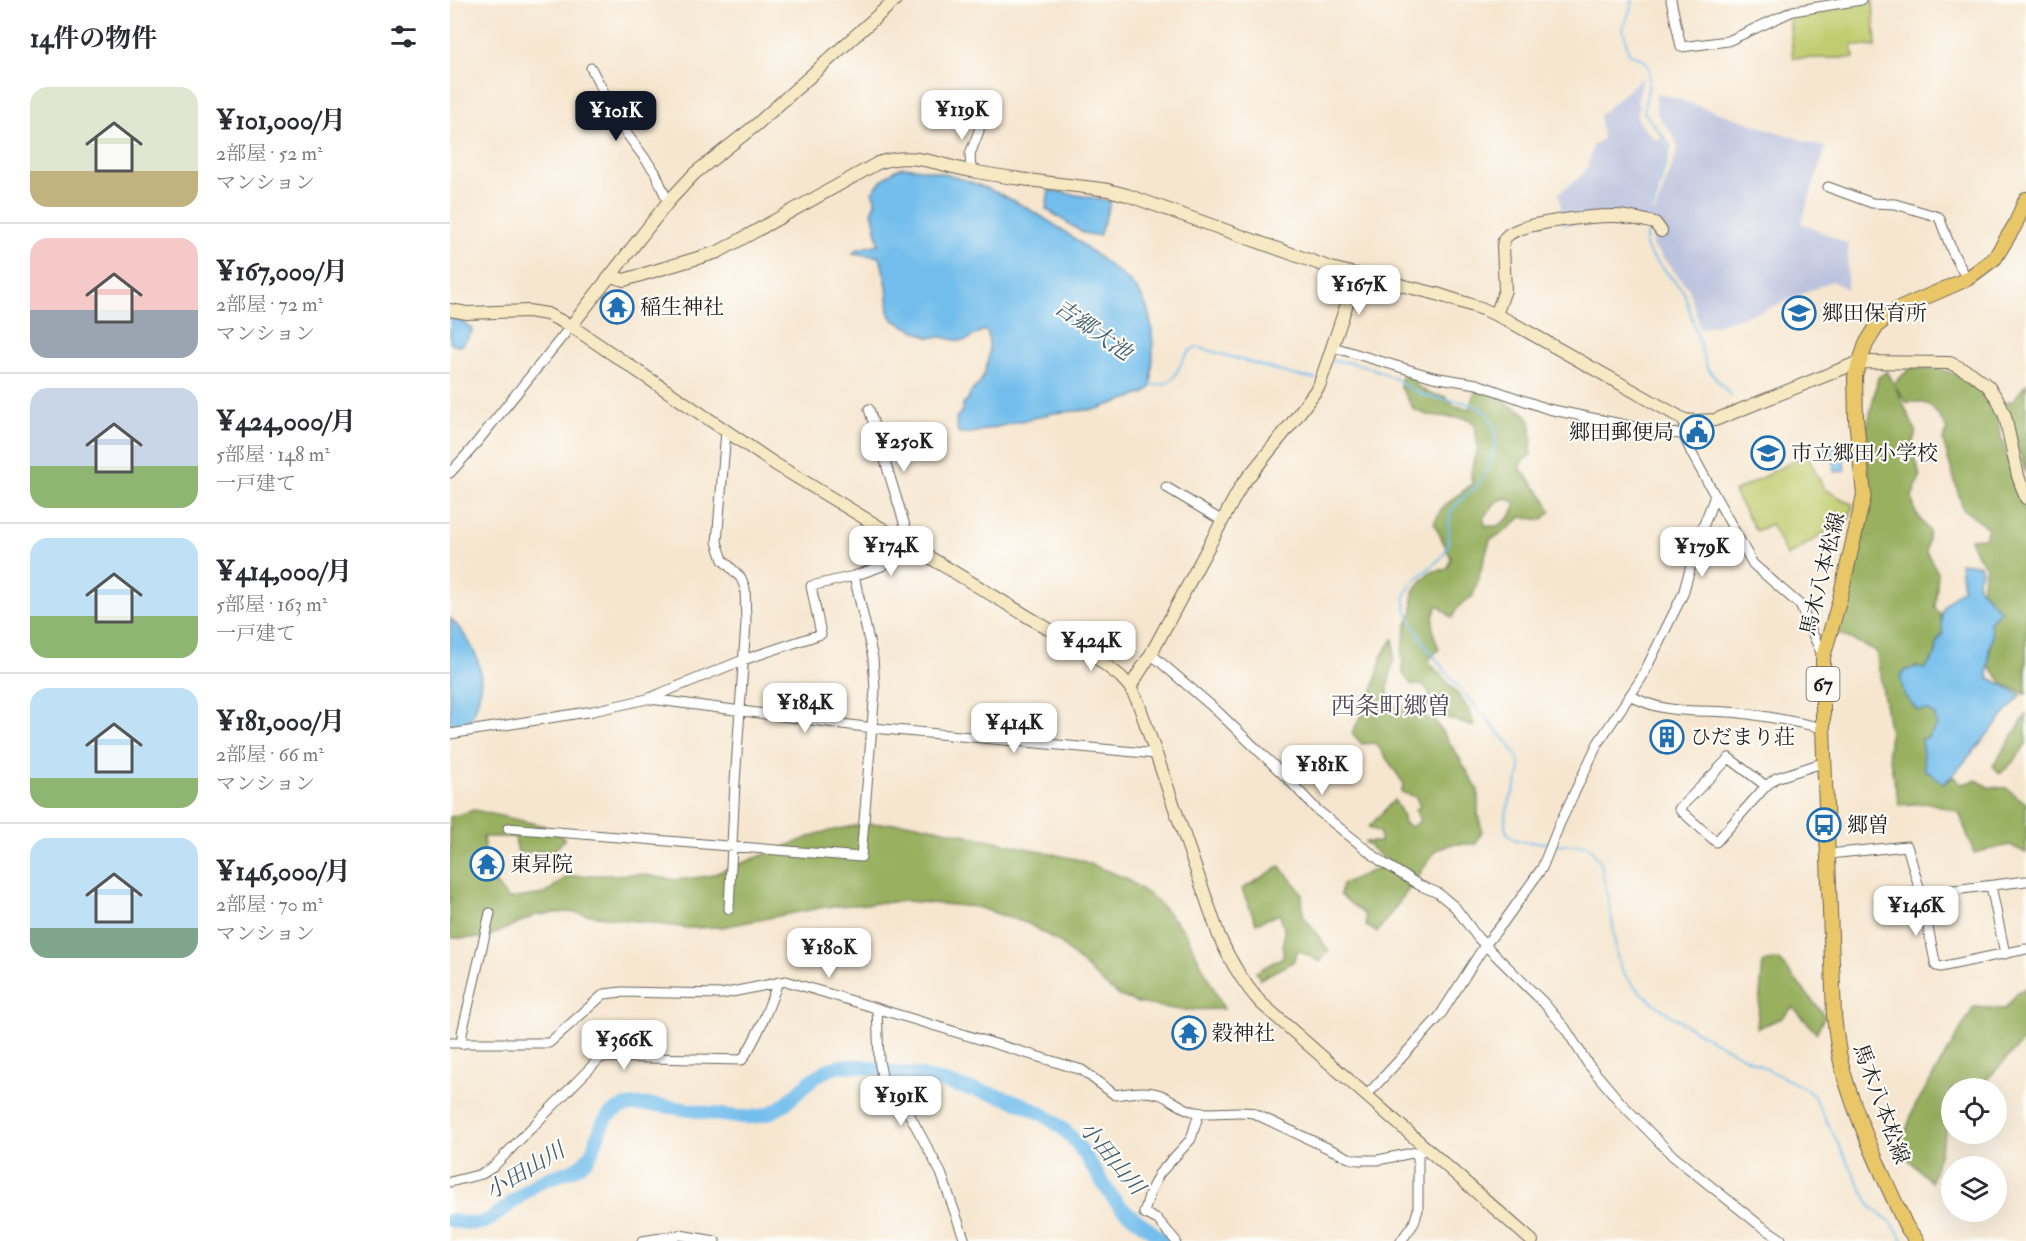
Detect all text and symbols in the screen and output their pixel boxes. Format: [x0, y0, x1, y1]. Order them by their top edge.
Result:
icon: filters [387, 20, 420, 53]
text: 14件の物件 [30, 23, 157, 55]
pin: ¥119K [920, 90, 1004, 141]
pin: ¥101K [574, 91, 658, 142]
text: ¥119K [935, 97, 989, 122]
text: ¥101K [589, 98, 643, 123]
text: ¥101,000/月 [216, 105, 346, 137]
icon: home [78, 111, 150, 183]
text: 2部屋 · 52 m² [216, 141, 323, 166]
text: マンション [216, 170, 315, 195]
text: ¥167,000/月 [216, 256, 348, 288]
icon: home [78, 262, 150, 334]
pin: ¥167K [1317, 265, 1401, 316]
text: ¥167K [1331, 272, 1387, 297]
temple icon: 稲生神社 [599, 289, 635, 325]
text: 2部屋 · 72 m² [216, 292, 323, 317]
water label: 吉郷大池 [1049, 293, 1140, 368]
place label: 稲生神社 [640, 294, 724, 321]
school or university icon: 郷田保育所 [1781, 295, 1817, 331]
place label: 郷田保育所 [1822, 300, 1927, 327]
text: マンション [216, 321, 315, 346]
text: ¥424,000/月 [216, 406, 356, 438]
icon: home [78, 412, 150, 484]
public building icon: 郷田郵便局 [1679, 414, 1715, 450]
place label: 郷田郵便局 [1569, 419, 1674, 446]
pin: ¥250K [862, 422, 946, 473]
text: ¥250K [875, 429, 933, 454]
school or university icon: 市立郷田小学校 [1750, 435, 1786, 471]
place label: 市立郷田小学校 [1791, 440, 1938, 467]
text: 5部屋 · 148 m² [216, 442, 330, 467]
text: 一戸建て [216, 471, 296, 496]
street label: 馬木八本松線 [1795, 510, 1851, 638]
pin: ¥174K [849, 526, 933, 577]
pin: ¥179K [1660, 527, 1744, 578]
text: ¥174K [863, 533, 919, 558]
text: ¥179K [1674, 534, 1730, 559]
text: ¥414,000/月 [216, 556, 352, 588]
icon: home [78, 562, 150, 634]
text: 5部屋 · 163 m² [216, 592, 327, 617]
text: 一戸建て [216, 621, 296, 646]
pin: ¥424K [1049, 621, 1133, 672]
text: ¥424K [1061, 628, 1121, 653]
road number: 67 [1806, 667, 1840, 701]
pin: ¥184K [763, 683, 847, 734]
text: ¥184K [777, 690, 833, 715]
district label: 西条町郷曽 [1331, 691, 1451, 722]
pin: ¥414K [972, 703, 1056, 754]
text: ¥181,000/月 [216, 706, 345, 738]
text: ¥414K [985, 710, 1043, 735]
icon: home [78, 712, 150, 784]
building icon: ひだまり荘 [1649, 719, 1685, 755]
place label: ひだまり荘 [1690, 724, 1795, 751]
text: 2部屋 · 66 m² [216, 742, 324, 767]
pin: ¥181K [1280, 745, 1364, 796]
text: ¥181K [1296, 752, 1348, 777]
text: マンション [216, 771, 315, 796]
bus stop icon: 郷曽 [1806, 807, 1842, 843]
place label: 郷曽 [1847, 812, 1889, 839]
temple icon: 東昇院 [469, 846, 505, 882]
place label: 東昇院 [510, 851, 573, 878]
text: ¥146,000/月 [216, 856, 351, 888]
icon: home [78, 862, 150, 934]
pin: ¥146K [1874, 886, 1958, 937]
text: 2部屋 · 70 m² [216, 892, 323, 917]
text: ¥146K [1887, 893, 1945, 918]
text: マンション [216, 921, 315, 946]
pin: ¥180K [787, 928, 871, 979]
text: ¥180K [801, 935, 857, 960]
temple icon: 穀神社 [1171, 1015, 1207, 1051]
pin: ¥366K [582, 1020, 666, 1071]
place label: 穀神社 [1212, 1020, 1275, 1047]
text: ¥366K [596, 1027, 652, 1052]
street label: 馬木八本松線 [1847, 1040, 1915, 1168]
pin: ¥191K [859, 1076, 943, 1127]
map controls [1941, 1078, 2007, 1222]
button: locate [1941, 1078, 2007, 1144]
text: ¥191K [874, 1083, 928, 1108]
water label: 小田山川 [1073, 1115, 1152, 1202]
water label: 小田山川 [480, 1135, 572, 1206]
button: layers [1941, 1156, 2007, 1222]

